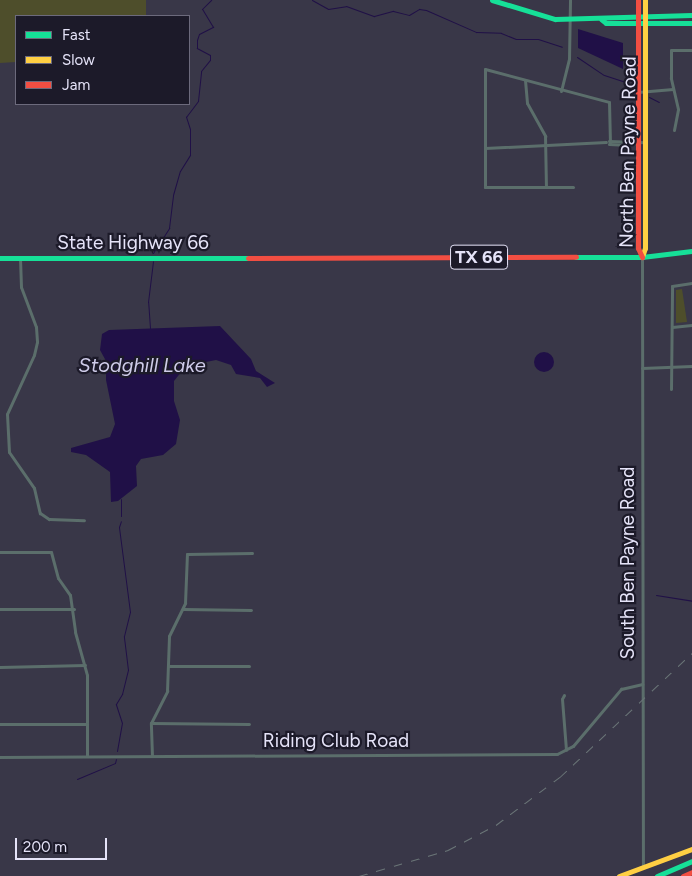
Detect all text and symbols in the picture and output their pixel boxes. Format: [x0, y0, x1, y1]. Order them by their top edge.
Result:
legend [15, 15, 190, 105]
text: Fast [62, 26, 90, 44]
text: Slow [62, 51, 95, 69]
street label: North Ben Payne Road [615, 56, 641, 248]
text: Jam [62, 76, 90, 94]
street label: State Highway 66 [57, 232, 209, 254]
road number: TX 66 [449, 242, 509, 272]
water label: Stodghill Lake [78, 353, 206, 377]
street label: South Ben Payne Road [617, 467, 639, 659]
street label: Riding Club Road [263, 730, 409, 752]
scale bar [18, 828, 110, 860]
text: 200 m [23, 838, 67, 856]

